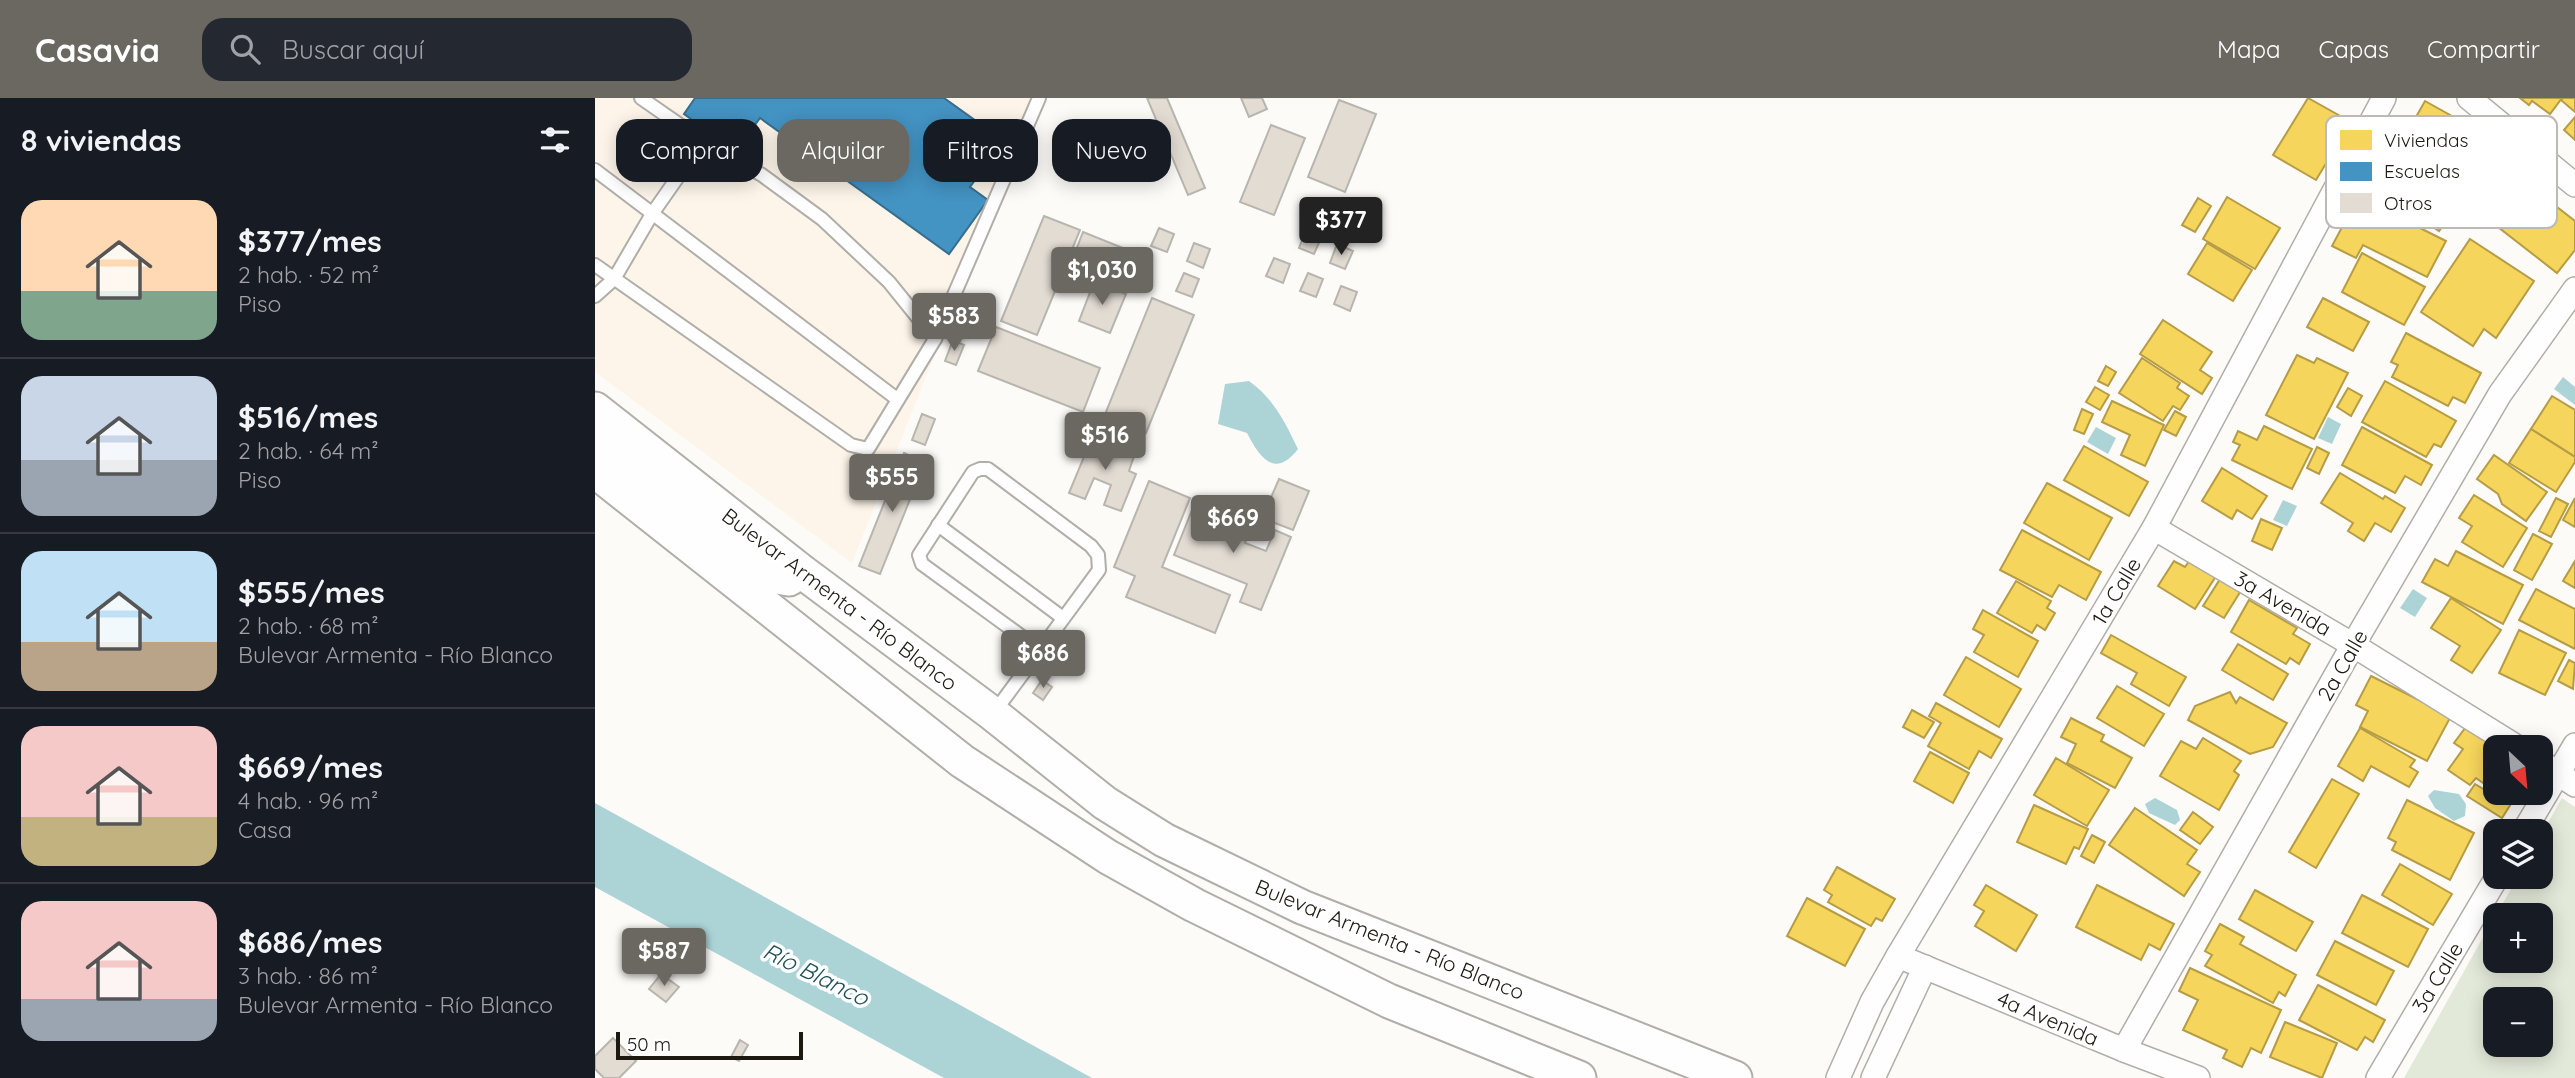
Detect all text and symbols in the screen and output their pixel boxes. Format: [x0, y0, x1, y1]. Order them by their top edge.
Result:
search box [202, 18, 692, 81]
text: Casavia [35, 29, 160, 70]
icon: search [226, 30, 264, 68]
text: Buscar aquí [282, 33, 424, 66]
text: Mapa [2217, 34, 2281, 64]
text: Capas [2319, 34, 2389, 64]
text: Compartir [2427, 34, 2540, 64]
legend [2326, 116, 2557, 228]
chip: Comprar [616, 119, 763, 182]
chip: Alquilar [777, 119, 909, 182]
chip: Filtros [923, 119, 1038, 182]
chip: Nuevo [1052, 119, 1171, 182]
text: 8 viviendas [21, 121, 181, 159]
icon: filters [536, 121, 574, 159]
text: Viviendas [2384, 128, 2469, 152]
text: Escuelas [2384, 159, 2460, 183]
text: Otros [2384, 191, 2432, 215]
pin: $377 [1300, 198, 1382, 257]
text: $377 [1315, 205, 1367, 234]
text: $377/mes [238, 222, 382, 260]
icon: home [77, 228, 161, 312]
pin: $1,030 [1045, 248, 1159, 307]
text: $1,030 [1067, 255, 1137, 284]
text: 2 hab. · 52 m² [238, 260, 379, 289]
text: Piso [238, 289, 281, 318]
pin: $583 [913, 294, 995, 353]
text: $583 [928, 301, 980, 330]
text: $516/mes [238, 398, 378, 436]
icon: home [77, 404, 161, 488]
pin: $516 [1064, 412, 1146, 472]
text: $516 [1081, 420, 1129, 449]
text: 2 hab. · 64 m² [238, 436, 379, 465]
pin: $555 [851, 454, 933, 514]
text: $555 [865, 462, 919, 491]
text: Piso [238, 465, 281, 494]
pin: $669 [1192, 496, 1274, 555]
street label: Bulevar Armenta - Río Blanco [717, 502, 963, 696]
text: $669 [1207, 503, 1259, 532]
street label: 1a Calle [2086, 553, 2146, 629]
street label: 3a Avenida [2230, 565, 2336, 641]
text: $555/mes [238, 573, 385, 611]
icon: home [77, 579, 161, 663]
text: 2 hab. · 68 m² [238, 611, 379, 640]
street label: 2a Calle [2311, 625, 2373, 705]
pin: $686 [1002, 630, 1084, 690]
text: $686 [1017, 638, 1069, 667]
text: Bulevar Armenta - Río Blanco [238, 640, 553, 669]
north arrow [2483, 735, 2553, 805]
map controls [2483, 735, 2553, 1057]
text: $669/mes [238, 748, 383, 786]
icon: home [77, 754, 161, 838]
text: 4 hab. · 96 m² [238, 786, 378, 815]
text: Casa [238, 815, 292, 844]
button: layers [2483, 819, 2553, 889]
street label: Bulevar Armenta - Río Blanco [1252, 873, 1528, 1005]
button: + [2483, 903, 2553, 973]
text: $686/mes [238, 923, 382, 961]
pin: $587 [623, 928, 705, 988]
icon: home [77, 929, 161, 1013]
text: $587 [638, 936, 690, 965]
water label: Río Blanco [759, 936, 874, 1012]
street label: 3a Calle [2406, 937, 2468, 1017]
text: 3 hab. · 86 m² [238, 961, 378, 990]
street label: 4a Avenida [1993, 985, 2103, 1051]
button: − [2483, 987, 2553, 1057]
text: Bulevar Armenta - Río Blanco [238, 990, 553, 1019]
scale bar [616, 1029, 803, 1061]
text: 50 m [627, 1032, 671, 1056]

